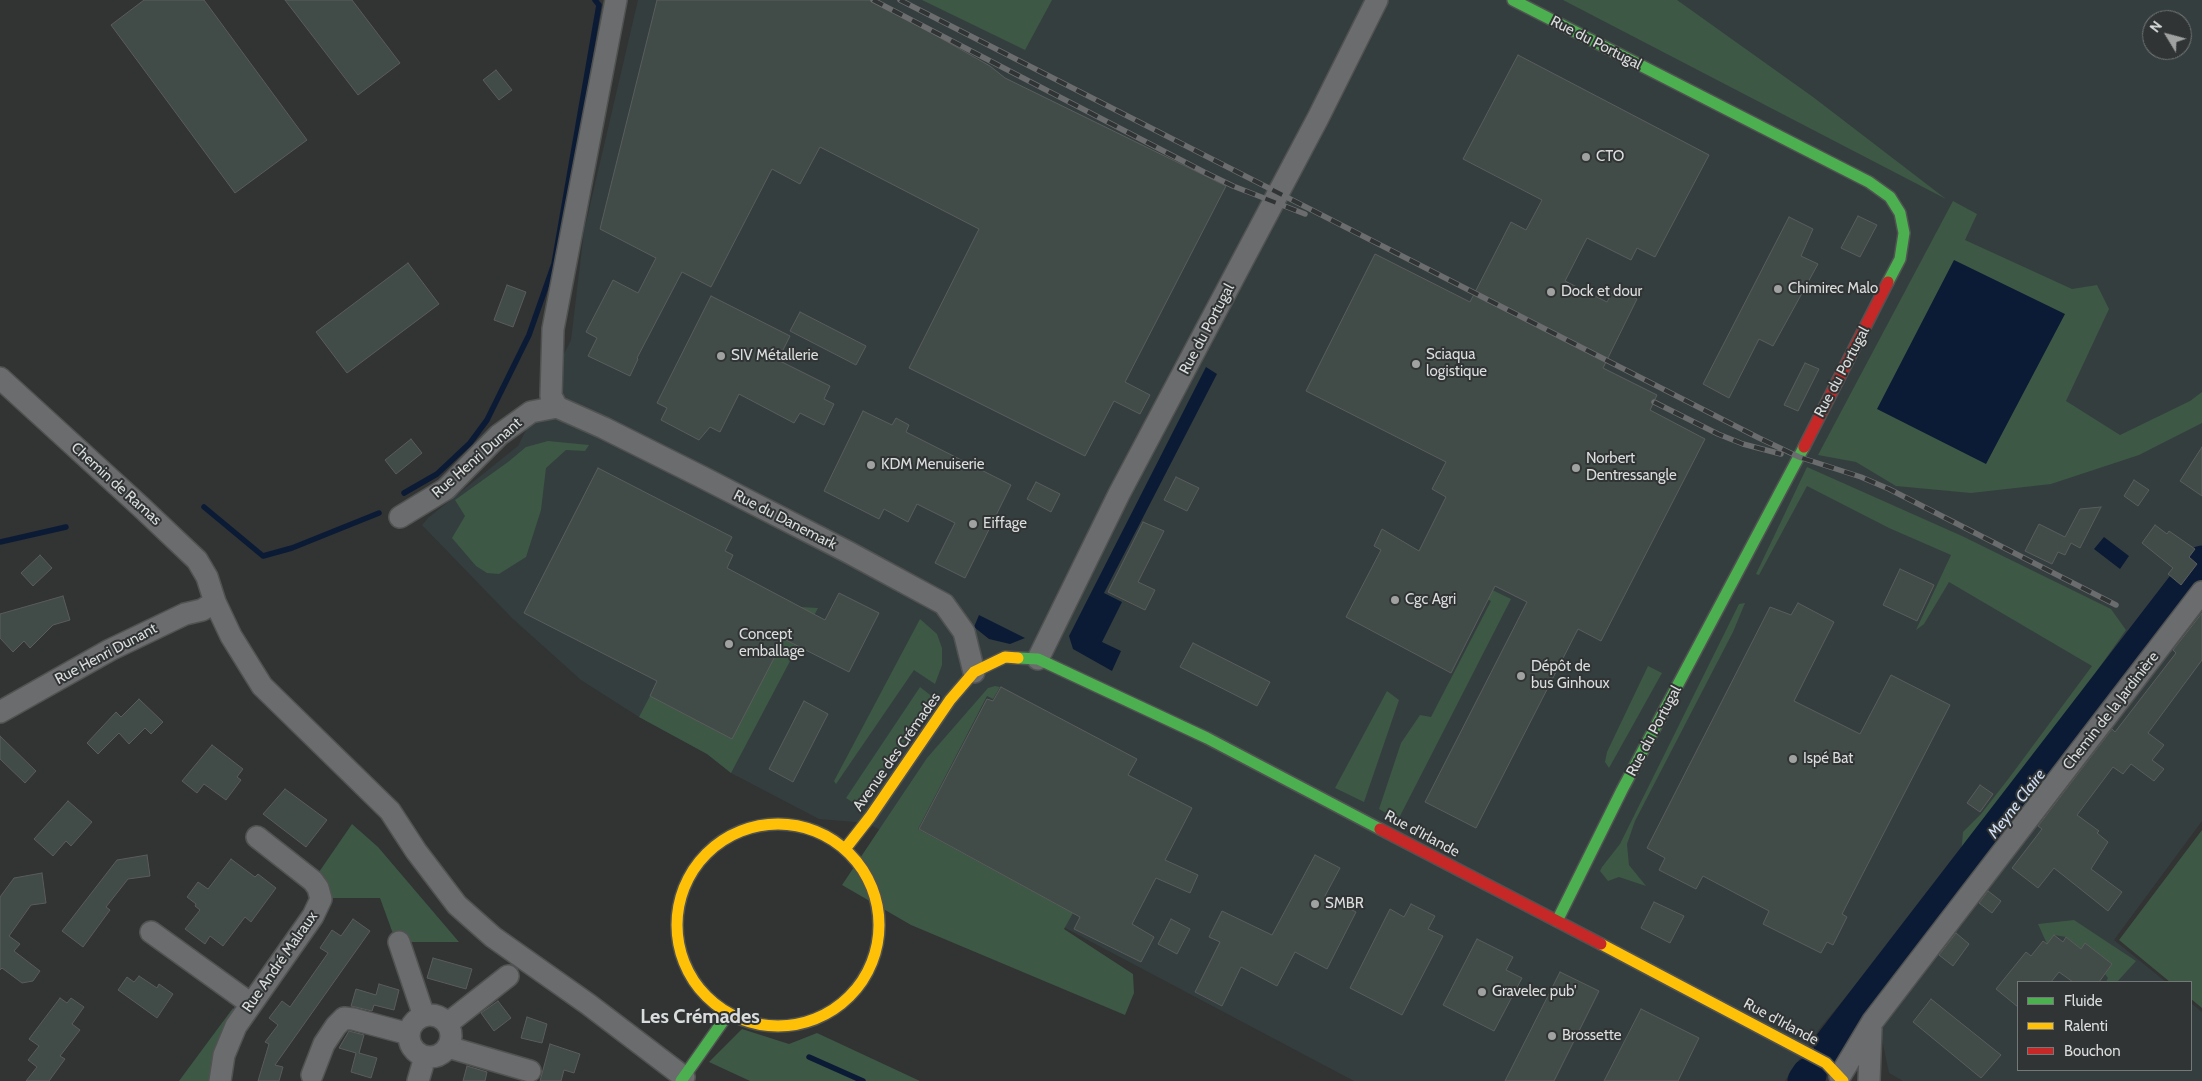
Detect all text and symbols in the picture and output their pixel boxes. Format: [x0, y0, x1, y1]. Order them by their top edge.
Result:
north arrow [2142, 10, 2192, 60]
street label: Rue du Portugal [1547, 12, 1645, 74]
text: N [2146, 17, 2166, 36]
place label: CTO [1596, 148, 1624, 166]
marker: CTO [1580, 151, 1592, 163]
place label: Chimirec Malo [1788, 280, 1878, 298]
street label: Rue du Portugal [1176, 281, 1238, 377]
place label: Dock et dour [1561, 283, 1642, 301]
marker: Chimirec Malo [1772, 283, 1784, 295]
marker: Dock et dour [1545, 286, 1557, 298]
street label: Rue du Portugal [1811, 324, 1873, 420]
place label: Sciaqua logistique [1426, 346, 1487, 381]
place label: SIV Métallerie [731, 347, 818, 365]
marker: SIV Métallerie [715, 350, 727, 362]
marker: Sciaqua logistique [1410, 358, 1422, 370]
street label: Rue Henri Dunant [428, 414, 526, 502]
street label: Chemin de Ramas [67, 439, 165, 529]
place label: Norbert Dentressangle [1586, 450, 1677, 485]
place label: KDM Menuiserie [881, 456, 984, 474]
marker: KDM Menuiserie [865, 459, 877, 471]
marker: Norbert Dentressangle [1570, 462, 1582, 474]
street label: Rue du Danemark [730, 486, 840, 554]
place label: Eiffage [983, 515, 1027, 533]
marker: Eiffage [967, 518, 979, 530]
place label: Cgc Agri [1405, 591, 1456, 609]
marker: Cgc Agri [1389, 594, 1401, 606]
street label: Rue Henri Dunant [52, 620, 160, 688]
place label: Concept emballage [739, 626, 805, 661]
marker: Concept emballage [723, 638, 735, 650]
street label: Chemin de la Jardinière [2059, 648, 2163, 774]
place label: Dépôt de bus Ginhoux [1531, 658, 1610, 693]
marker: Dépôt de bus Ginhoux [1515, 670, 1527, 682]
street label: Rue du Portugal [1623, 683, 1685, 779]
street label: Avenue des Crémades [849, 689, 945, 815]
place label: Ispé Bat [1803, 750, 1853, 768]
marker: Ispé Bat [1787, 753, 1799, 765]
water label: Meyne Claire [1984, 766, 2050, 842]
street label: Rue d'Irlande [1381, 807, 1463, 861]
place label: SMBR [1325, 895, 1364, 913]
marker: SMBR [1309, 898, 1321, 910]
street label: Rue André Malraux [239, 908, 321, 1016]
legend [2017, 981, 2192, 1071]
place label: Gravelec pub' [1492, 983, 1577, 1001]
marker: Gravelec pub' [1476, 986, 1488, 998]
text: Fluide [2064, 992, 2102, 1010]
street label: Rue d'Irlande [1740, 995, 1822, 1049]
district label: Les Crémades [640, 1005, 760, 1029]
text: Ralenti [2064, 1017, 2108, 1035]
place label: Brossette [1562, 1027, 1621, 1045]
marker: Brossette [1546, 1030, 1558, 1042]
text: Bouchon [2064, 1042, 2121, 1060]

